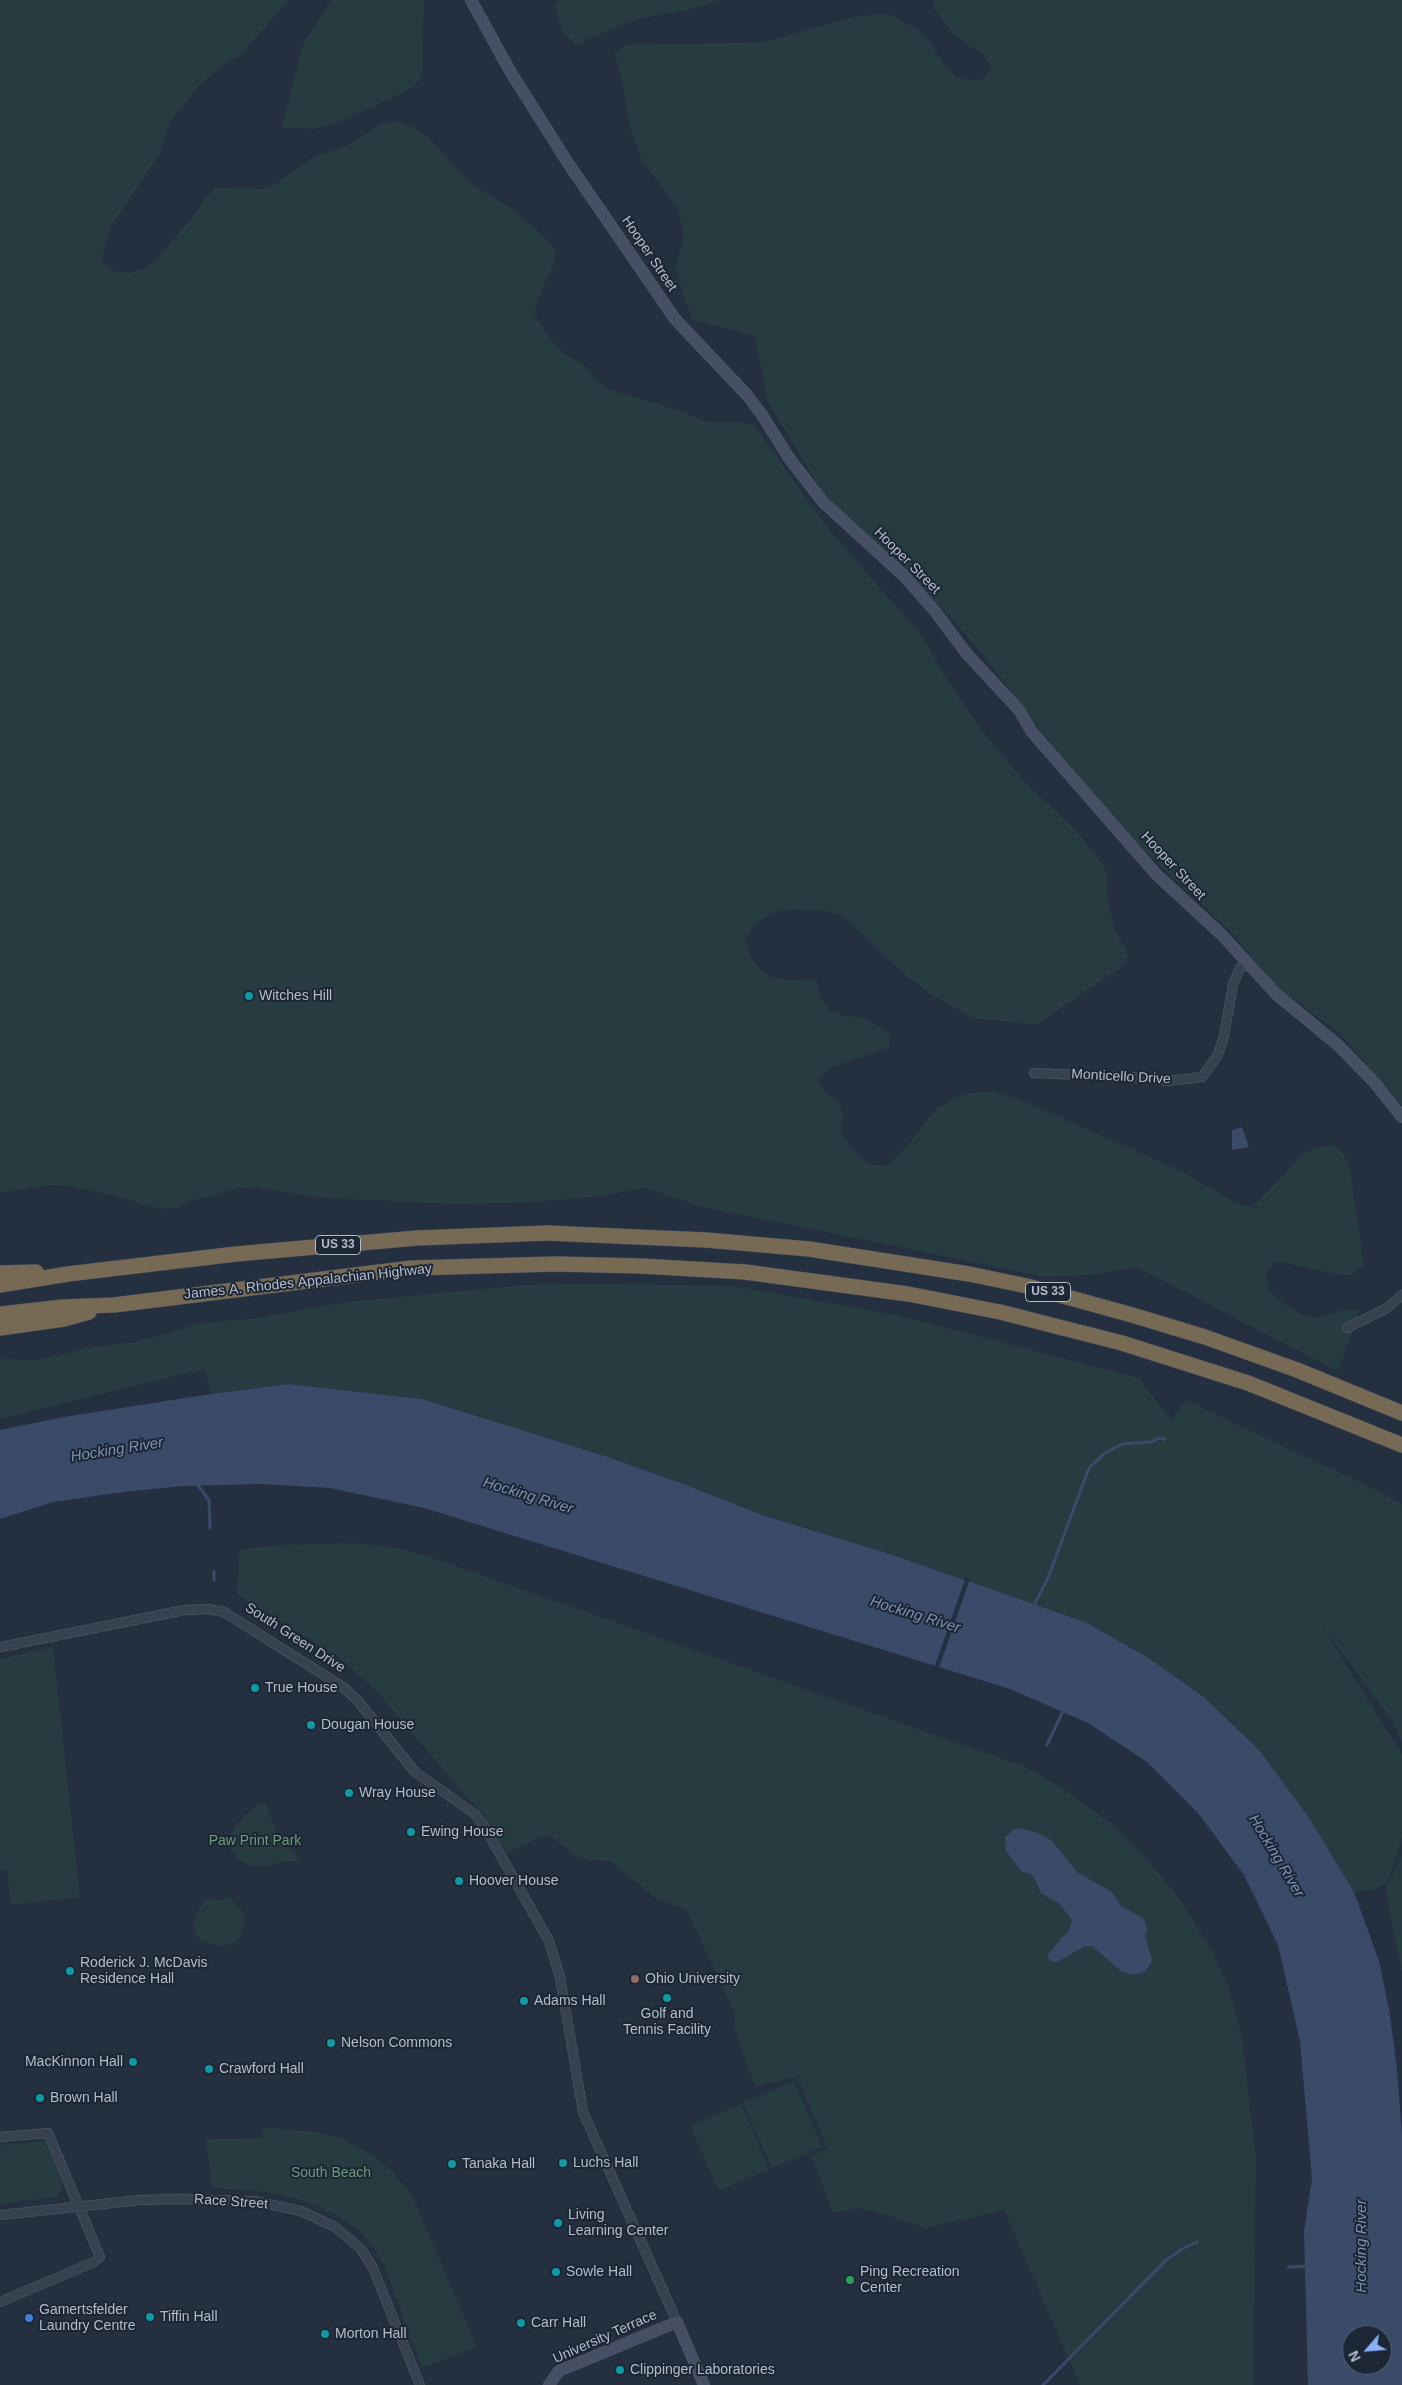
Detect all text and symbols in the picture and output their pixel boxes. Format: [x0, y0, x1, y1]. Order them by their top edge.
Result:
street label: Hooper Street [618, 213, 680, 295]
street label: Hooper Street [870, 524, 944, 598]
street label: Hooper Street [1137, 828, 1209, 904]
place label: Witches Hill [259, 988, 332, 1004]
marker: Witches Hill [243, 990, 255, 1002]
street label: Monticello Drive [1071, 1066, 1171, 1088]
road number: US 33 [316, 1236, 360, 1254]
street label: James A. Rhodes Appalachian Highway [183, 1261, 433, 1303]
road number: US 33 [1026, 1282, 1070, 1301]
water label: Hocking River [69, 1434, 165, 1466]
water label: Hocking River [481, 1474, 575, 1518]
water label: Hocking River [868, 1593, 962, 1637]
street label: South Green Drive [242, 1599, 348, 1677]
place label: True House [265, 1680, 338, 1696]
marker: True House [249, 1682, 261, 1694]
place label: Dougan House [321, 1717, 414, 1733]
marker: Dougan House [305, 1719, 317, 1731]
place label: Wray House [359, 1785, 436, 1801]
marker: Wray House [343, 1787, 355, 1799]
water label: Hocking River [1244, 1811, 1308, 1901]
place label: Ewing House [421, 1824, 503, 1840]
marker: Ewing House [405, 1826, 417, 1838]
park label: Paw Print Park [209, 1833, 301, 1849]
place label: Hoover House [469, 1873, 558, 1889]
marker: Hoover House [453, 1875, 465, 1887]
place label: Roderick J. McDavis Residence Hall [80, 1955, 208, 1988]
marker: Roderick J. McDavis Residence Hall [64, 1965, 76, 1977]
place label: Ohio University [645, 1971, 740, 1987]
marker: Ohio University [629, 1973, 641, 1985]
marker: Golf and Tennis Facility [661, 1992, 673, 2004]
place label: Adams Hall [534, 1993, 606, 2009]
marker: Adams Hall [518, 1995, 530, 2007]
place label: Golf and Tennis Facility [623, 2006, 711, 2038]
place label: Nelson Commons [341, 2035, 452, 2051]
marker: Nelson Commons [325, 2037, 337, 2049]
place label: MacKinnon Hall [25, 2054, 123, 2070]
marker: MacKinnon Hall [127, 2056, 139, 2068]
place label: Crawford Hall [219, 2061, 304, 2077]
marker: Crawford Hall [203, 2063, 215, 2075]
place label: Brown Hall [50, 2090, 118, 2106]
marker: Brown Hall [34, 2092, 46, 2104]
place label: Luchs Hall [573, 2155, 638, 2171]
place label: Tanaka Hall [462, 2156, 535, 2172]
marker: Luchs Hall [557, 2157, 569, 2169]
marker: Tanaka Hall [446, 2158, 458, 2170]
park label: South Beach [291, 2165, 371, 2181]
street label: Race Street [194, 2191, 268, 2213]
water label: Hocking River [1353, 2199, 1371, 2293]
place label: Living Learning Center [568, 2207, 668, 2240]
marker: Living Learning Center [552, 2217, 564, 2229]
place label: Sowle Hall [566, 2264, 632, 2280]
place label: Ping Recreation Center [860, 2264, 960, 2296]
marker: Sowle Hall [550, 2266, 562, 2278]
marker: Ping Recreation Center [844, 2274, 856, 2286]
place label: Gamertsfelder Laundry Centre [39, 2302, 136, 2334]
street label: University Terrace [550, 2307, 660, 2367]
place label: Tiffin Hall [160, 2309, 218, 2325]
marker: Tiffin Hall [144, 2311, 156, 2323]
marker: Gamertsfelder Laundry Centre [23, 2312, 35, 2324]
place label: Carr Hall [531, 2315, 586, 2331]
marker: Carr Hall [515, 2317, 527, 2329]
north arrow [1342, 2325, 1392, 2375]
place label: Morton Hall [335, 2326, 407, 2342]
marker: Morton Hall [319, 2328, 331, 2340]
text: N [1345, 2348, 1364, 2364]
place label: Clippinger Laboratories [630, 2362, 775, 2378]
marker: Clippinger Laboratories [614, 2364, 626, 2376]

